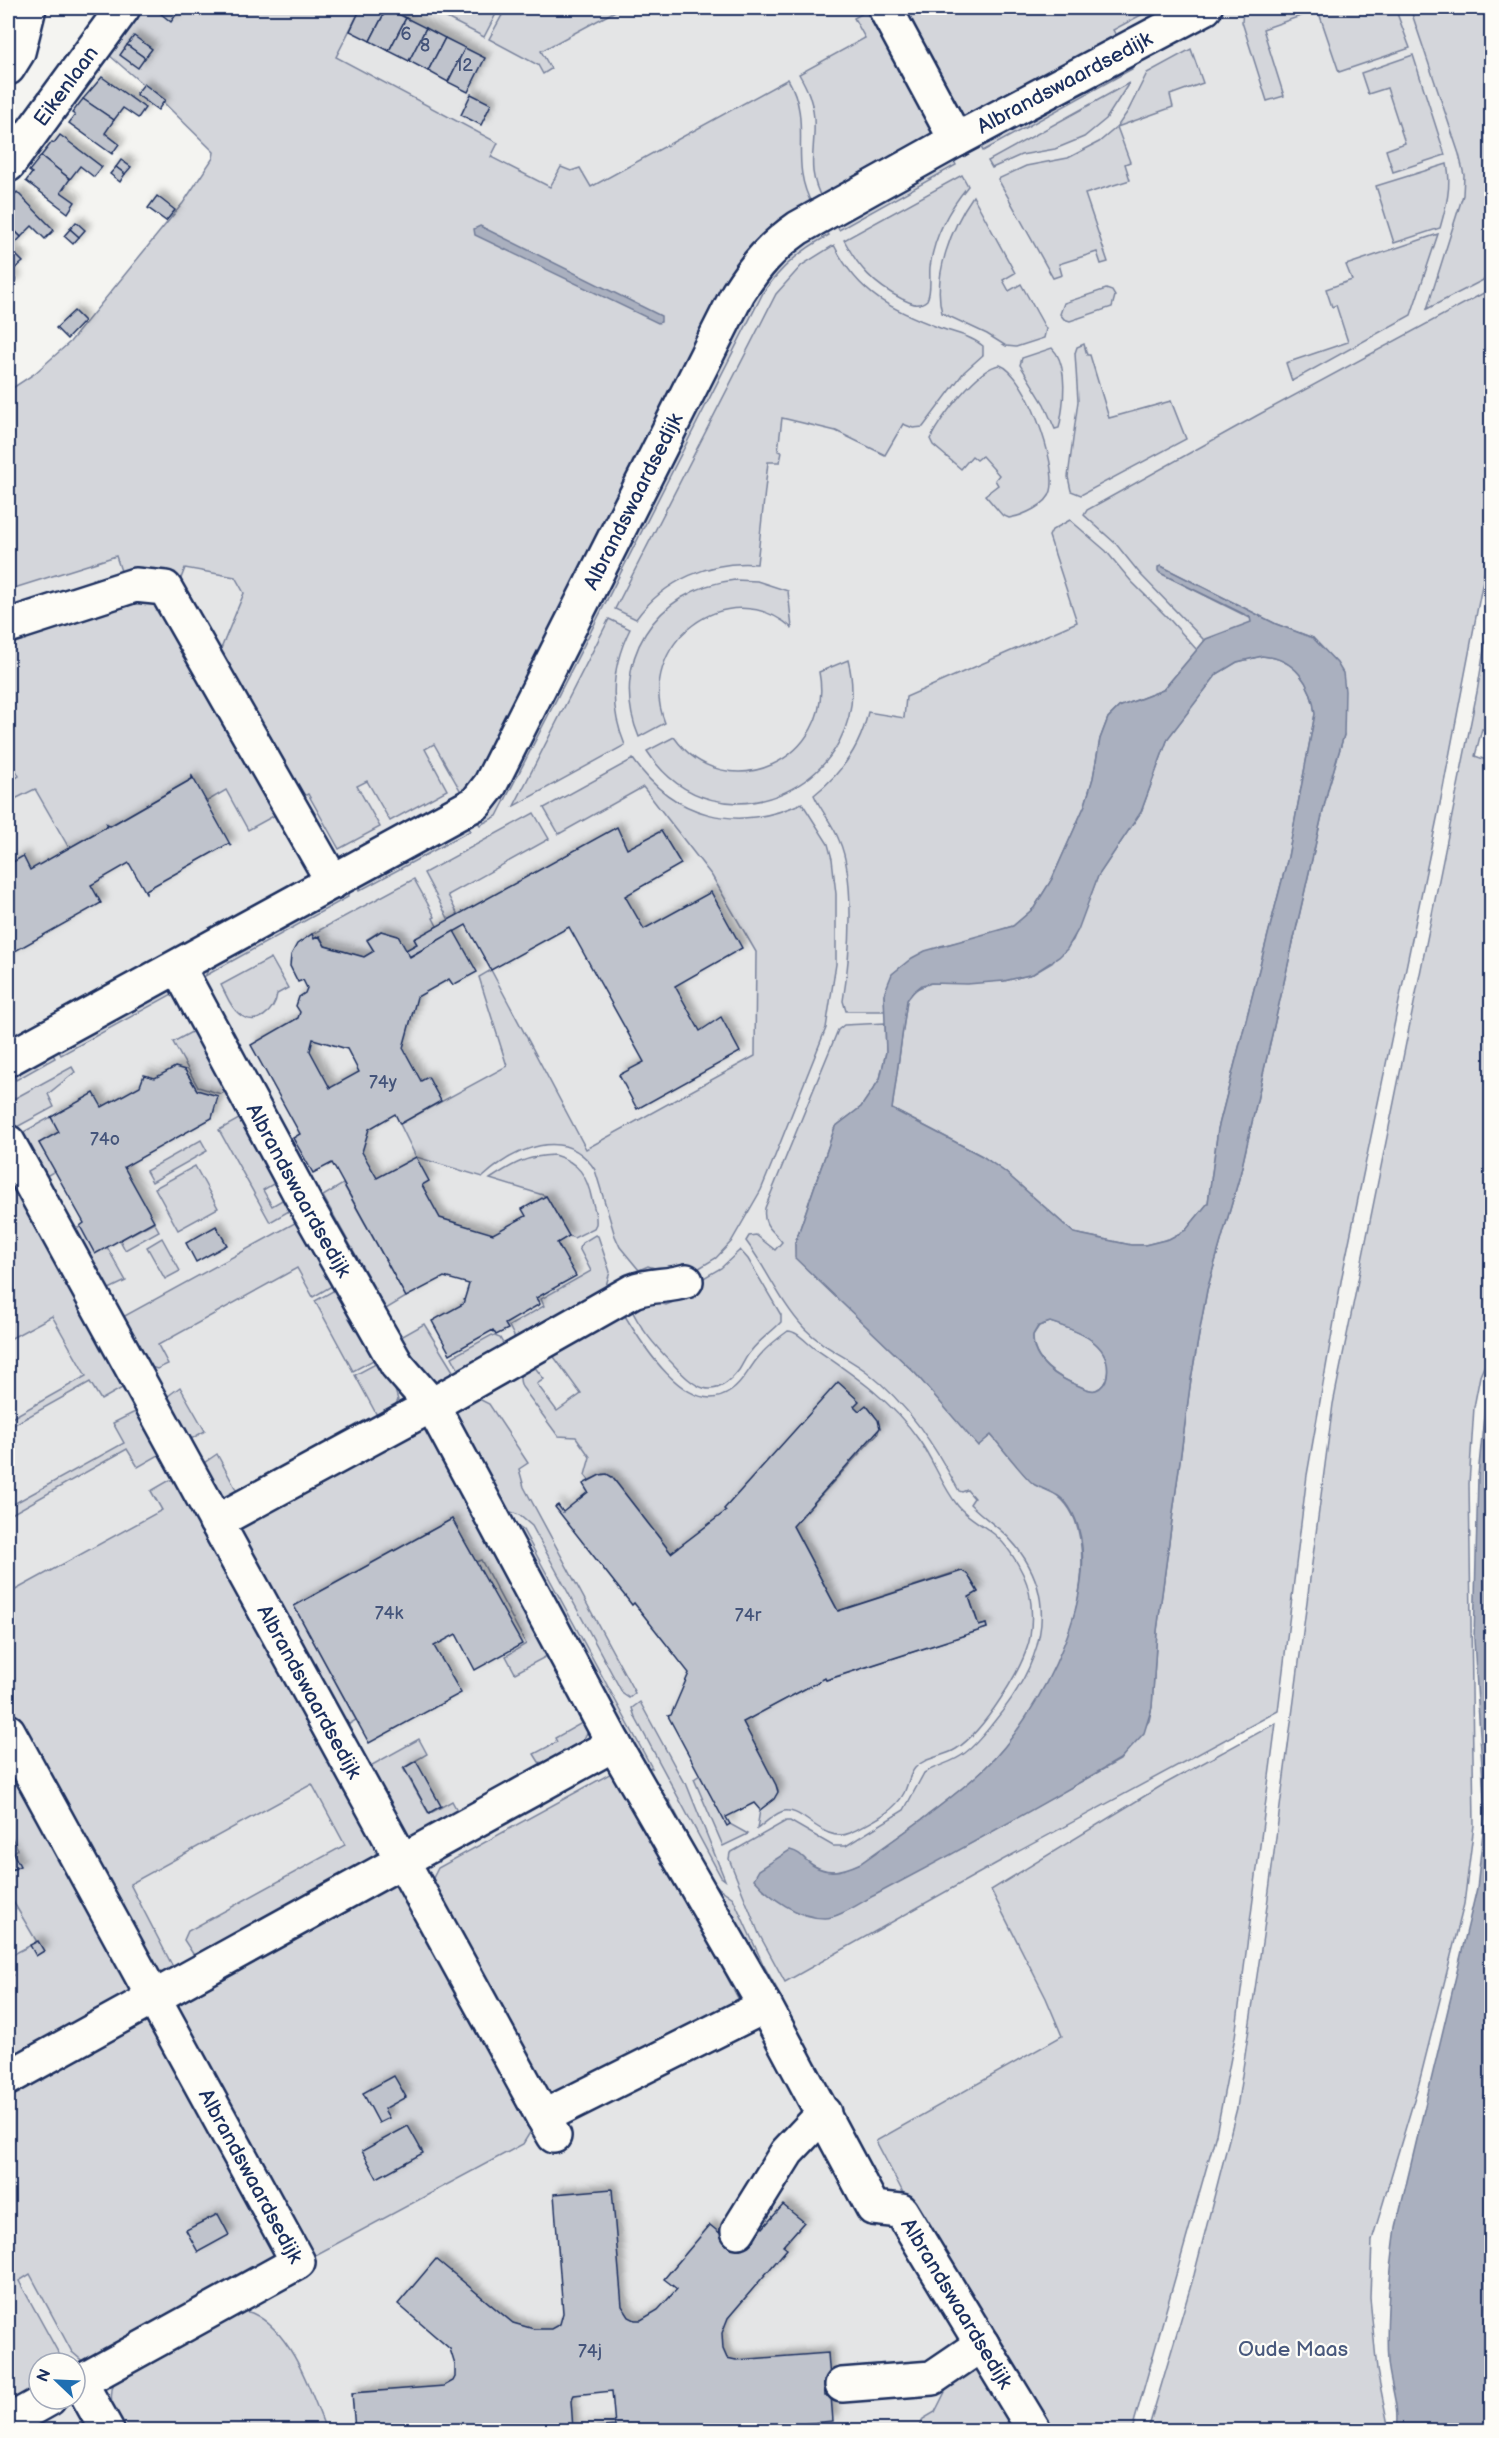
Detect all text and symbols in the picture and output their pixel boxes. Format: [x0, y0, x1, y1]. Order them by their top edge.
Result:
house number: 6 [401, 24, 412, 45]
street label: Albrandswaardsedijk [973, 25, 1157, 139]
house number: 8 [420, 35, 430, 56]
street label: Eikenlaan [28, 41, 104, 131]
house number: 12 [455, 55, 473, 76]
street label: Albrandswaardsedijk [578, 408, 688, 594]
house number: 74y [369, 1072, 398, 1093]
street label: Albrandswaardsedijk [241, 1099, 357, 1282]
house number: 74o [90, 1129, 120, 1150]
street label: Albrandswaardsedijk [252, 1600, 368, 1784]
house number: 74k [375, 1603, 403, 1624]
house number: 74r [735, 1605, 762, 1626]
street label: Albrandswaardsedijk [193, 2085, 309, 2268]
street label: Albrandswaardsedijk [896, 2214, 1019, 2394]
park label: Oude Maas [1238, 2337, 1348, 2362]
house number: 74j [578, 2341, 602, 2362]
north arrow [27, 2351, 87, 2411]
text: N [33, 2366, 56, 2385]

